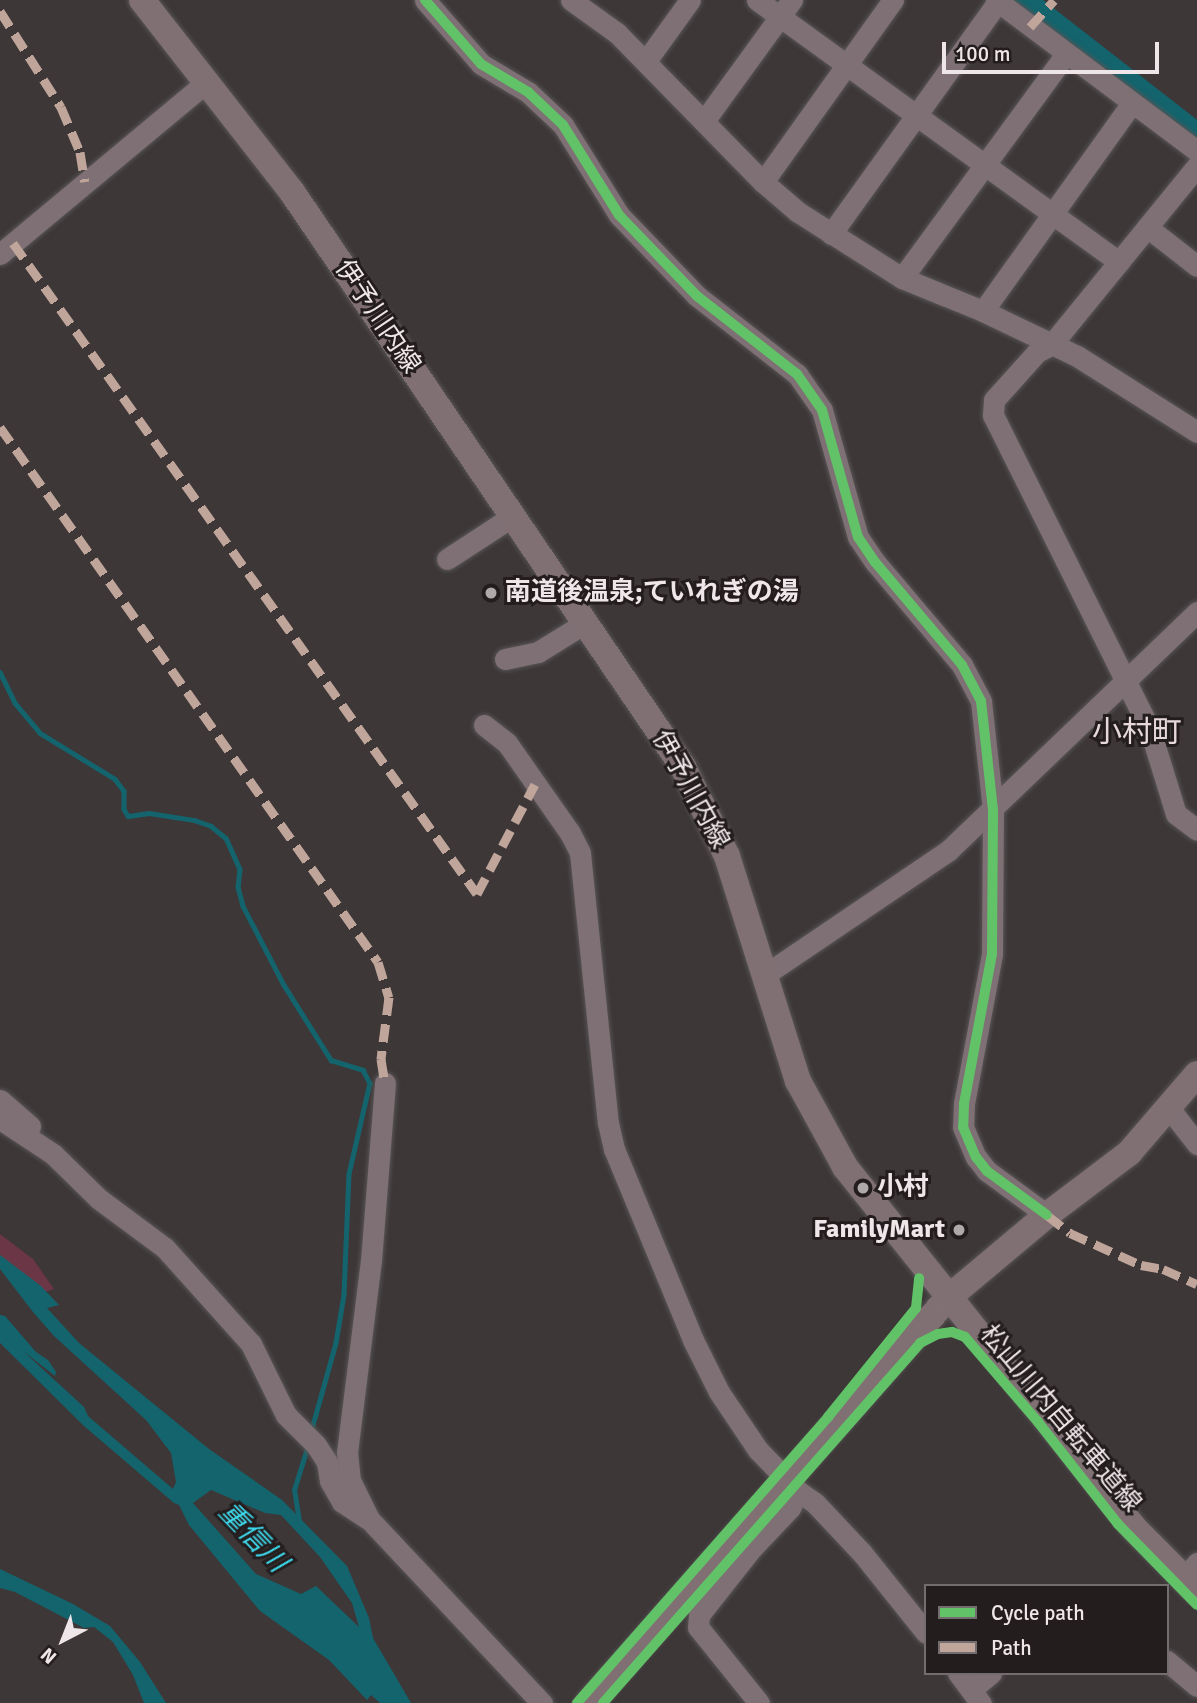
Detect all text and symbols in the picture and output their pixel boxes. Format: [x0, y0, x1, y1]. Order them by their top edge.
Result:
scale bar [945, 28, 1162, 72]
text: 100 m [955, 41, 1010, 67]
street label: 伊予川内線 [328, 254, 426, 380]
place label: 南道後温泉;ていれぎの湯 [505, 577, 799, 609]
marker: 南道後温泉;ていれぎの湯 [483, 585, 499, 601]
district label: 小村町 [1092, 715, 1182, 751]
street label: 伊予川内線 [645, 726, 735, 854]
place label: 小村 [877, 1172, 929, 1204]
marker: 小村 [855, 1180, 871, 1196]
place label: FamilyMart [813, 1214, 945, 1246]
marker: FamilyMart [951, 1222, 967, 1238]
street label: 松山川内自転車道線 [973, 1319, 1147, 1519]
water label: 重信川 [212, 1495, 294, 1579]
legend [924, 1584, 1169, 1675]
text: Cycle path [991, 1600, 1085, 1626]
north arrow [28, 1605, 98, 1675]
text: Path [991, 1635, 1032, 1661]
text: N [36, 1642, 62, 1669]

